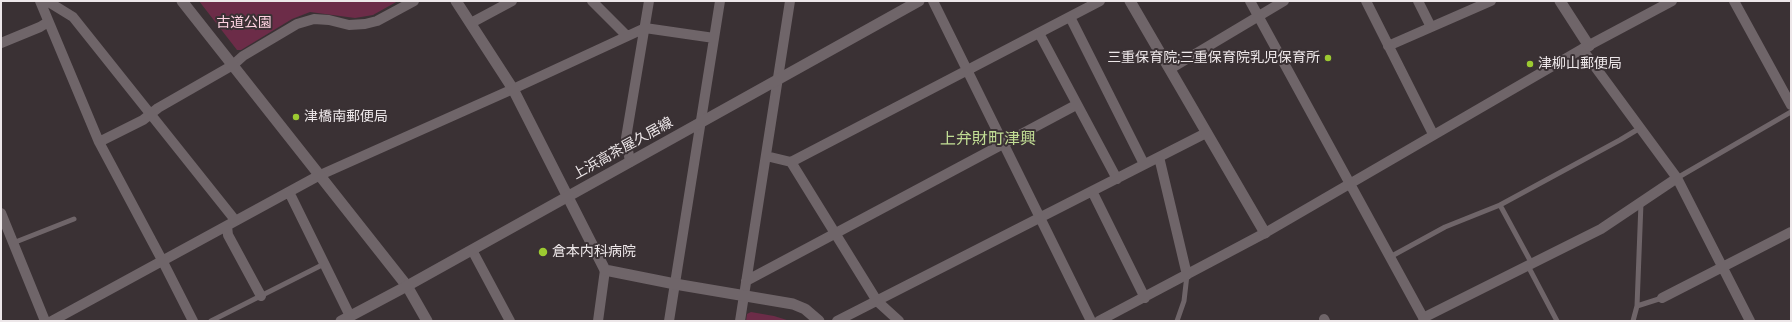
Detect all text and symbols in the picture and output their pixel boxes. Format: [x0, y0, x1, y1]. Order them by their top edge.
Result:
park label: 古道公園 [216, 15, 272, 31]
place label: 三重保育院;三重保育院乳児保育所 [1107, 50, 1320, 66]
marker: 三重保育院;三重保育院乳児保育所 [1323, 53, 1333, 63]
place label: 津柳山郵便局 [1538, 56, 1622, 72]
marker: 津柳山郵便局 [1525, 59, 1535, 69]
place label: 津橋南郵便局 [304, 109, 388, 125]
marker: 津橋南郵便局 [291, 112, 301, 122]
street label: 上浜高茶屋久居線 [570, 115, 676, 183]
district label: 上弁財町津興 [940, 130, 1036, 150]
place label: 倉本内科病院 [552, 244, 636, 260]
marker: 倉本内科病院 [537, 246, 549, 258]

